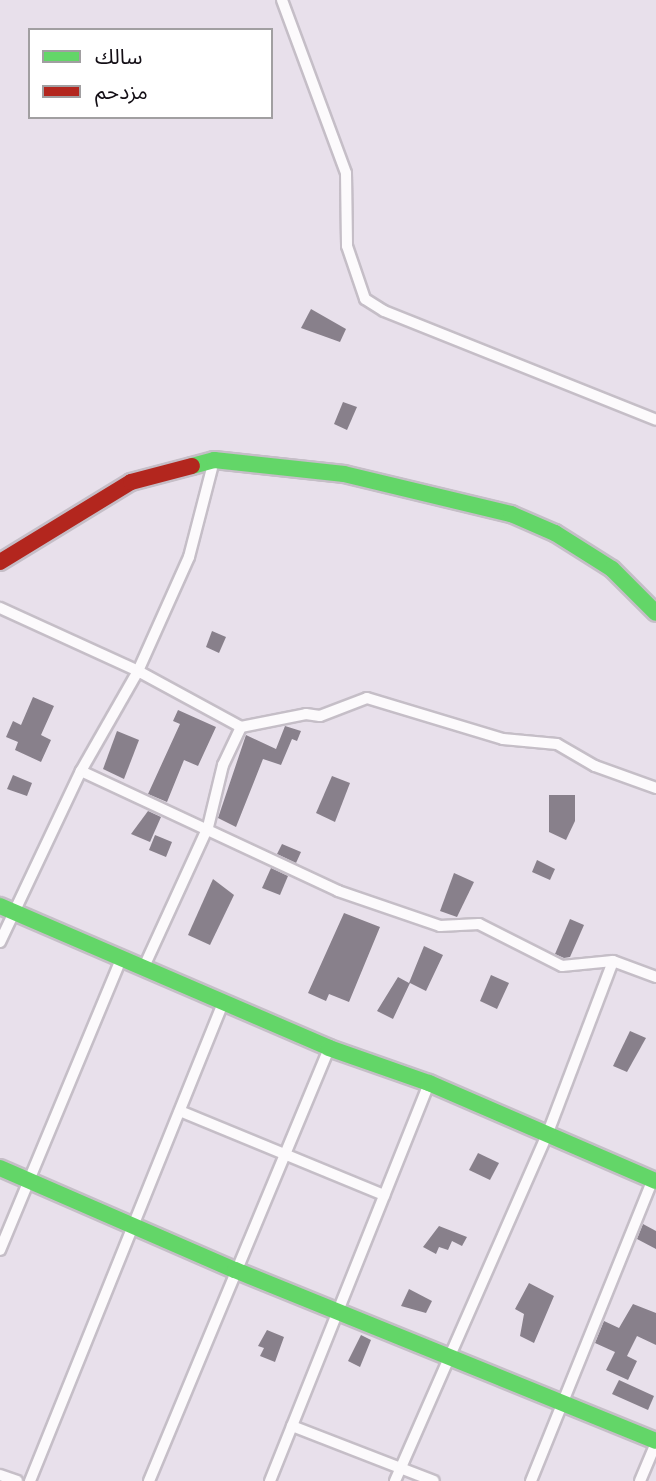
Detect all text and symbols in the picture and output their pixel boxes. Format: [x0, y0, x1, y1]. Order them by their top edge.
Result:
legend [28, 28, 273, 119]
text: سالك [95, 43, 142, 68]
text: مزدحم [95, 78, 148, 103]

